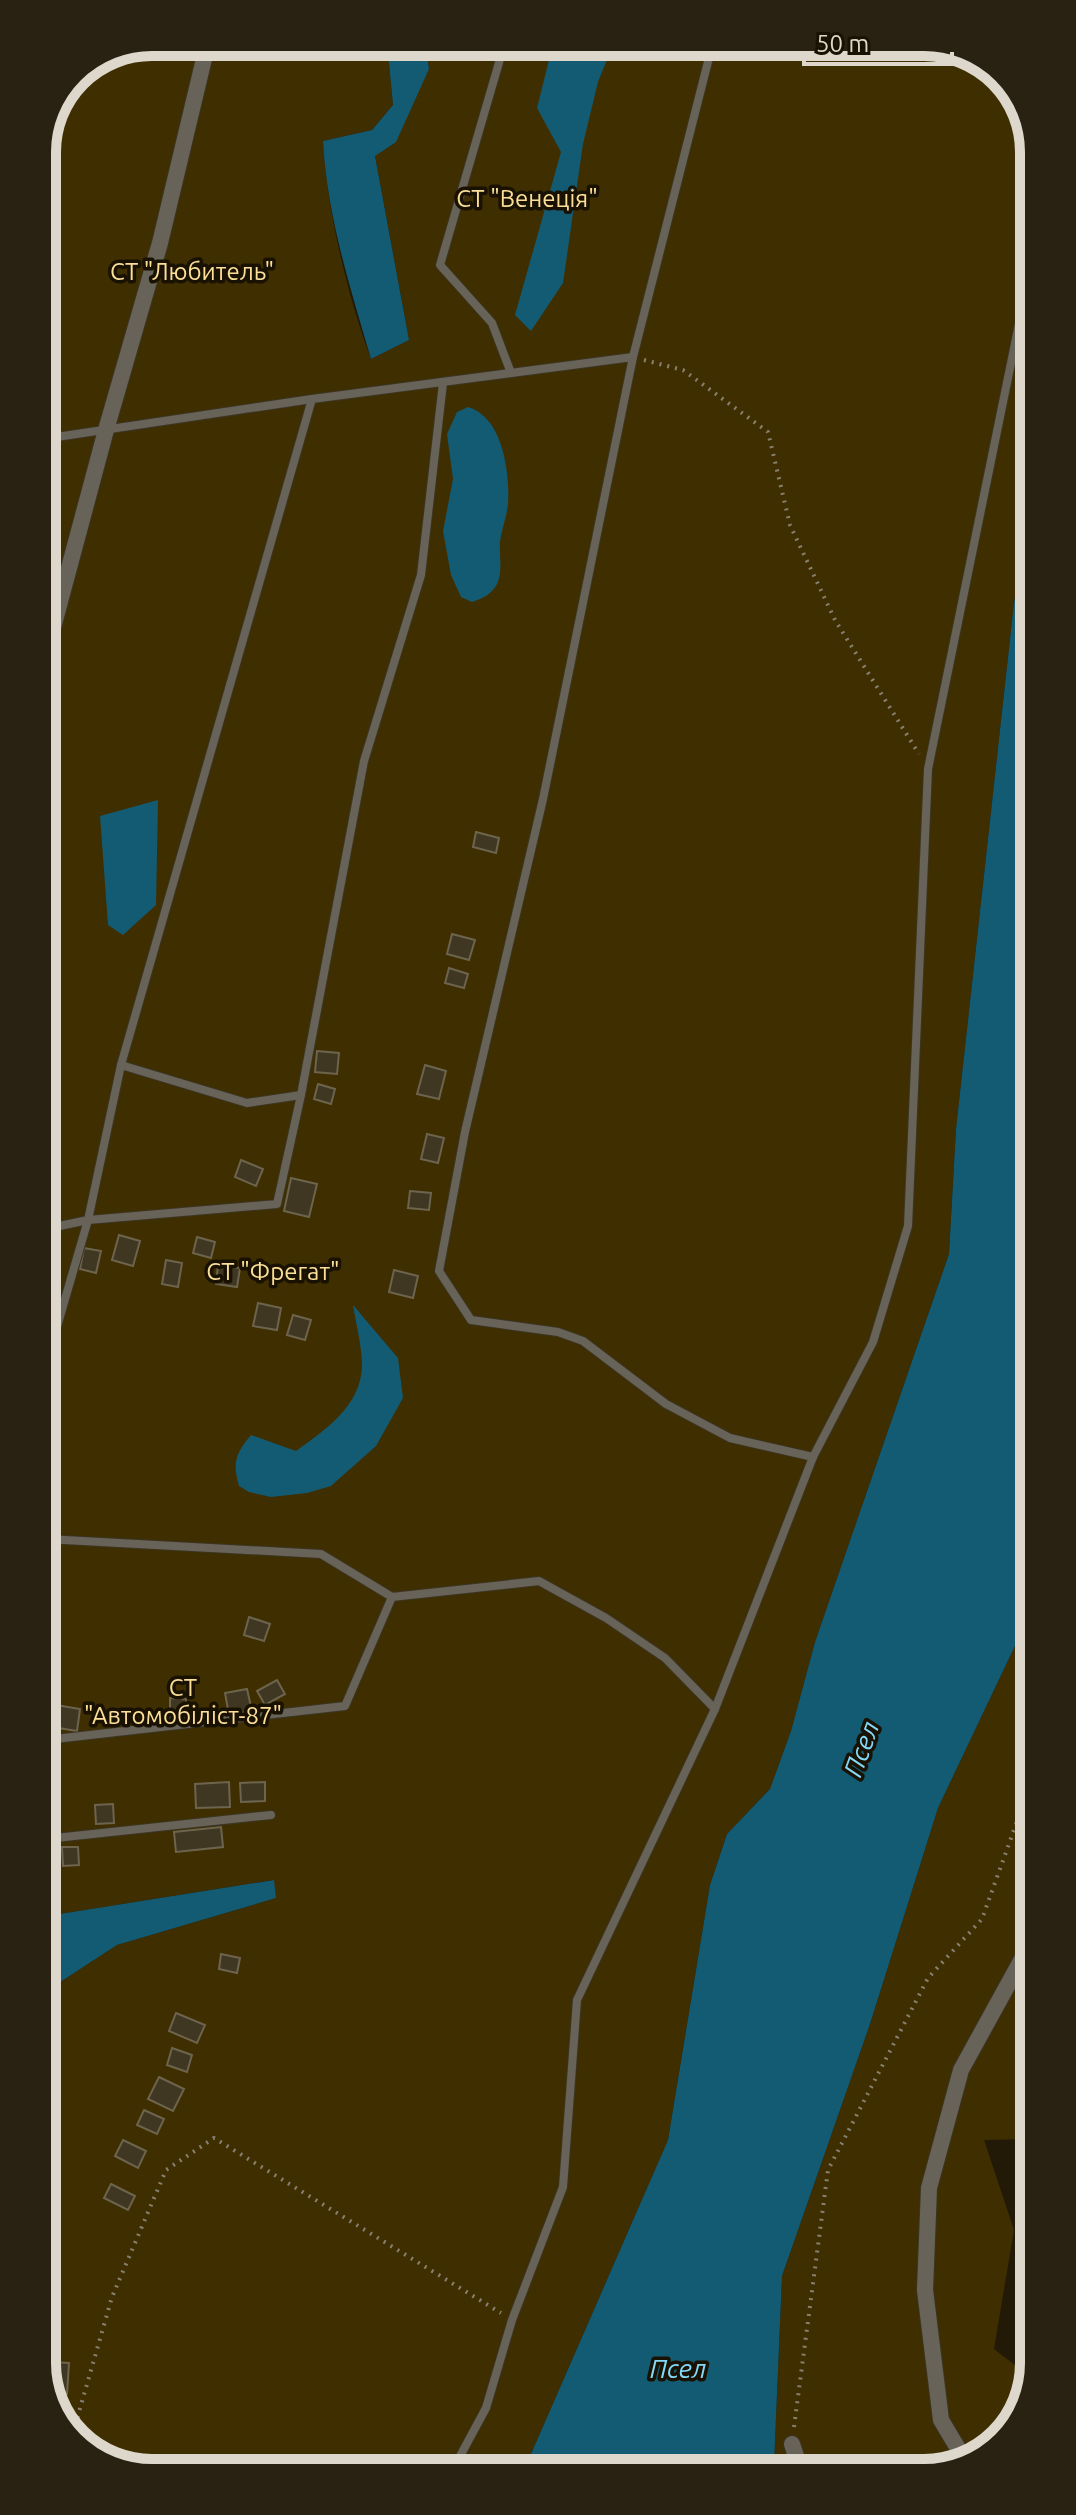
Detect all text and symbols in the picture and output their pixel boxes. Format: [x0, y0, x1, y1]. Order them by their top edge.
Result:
scale bar [804, 16, 952, 66]
text: 50 m [816, 30, 869, 57]
park label: СТ "Венеція" [456, 185, 598, 212]
park label: СТ "Любитель" [110, 258, 274, 285]
park label: СТ "Фрегат" [206, 1258, 340, 1285]
park label: СТ "Автомобiлiст-87" [84, 1674, 282, 1729]
water label: Псел [838, 1718, 884, 1780]
water label: Псел [650, 2354, 706, 2383]

